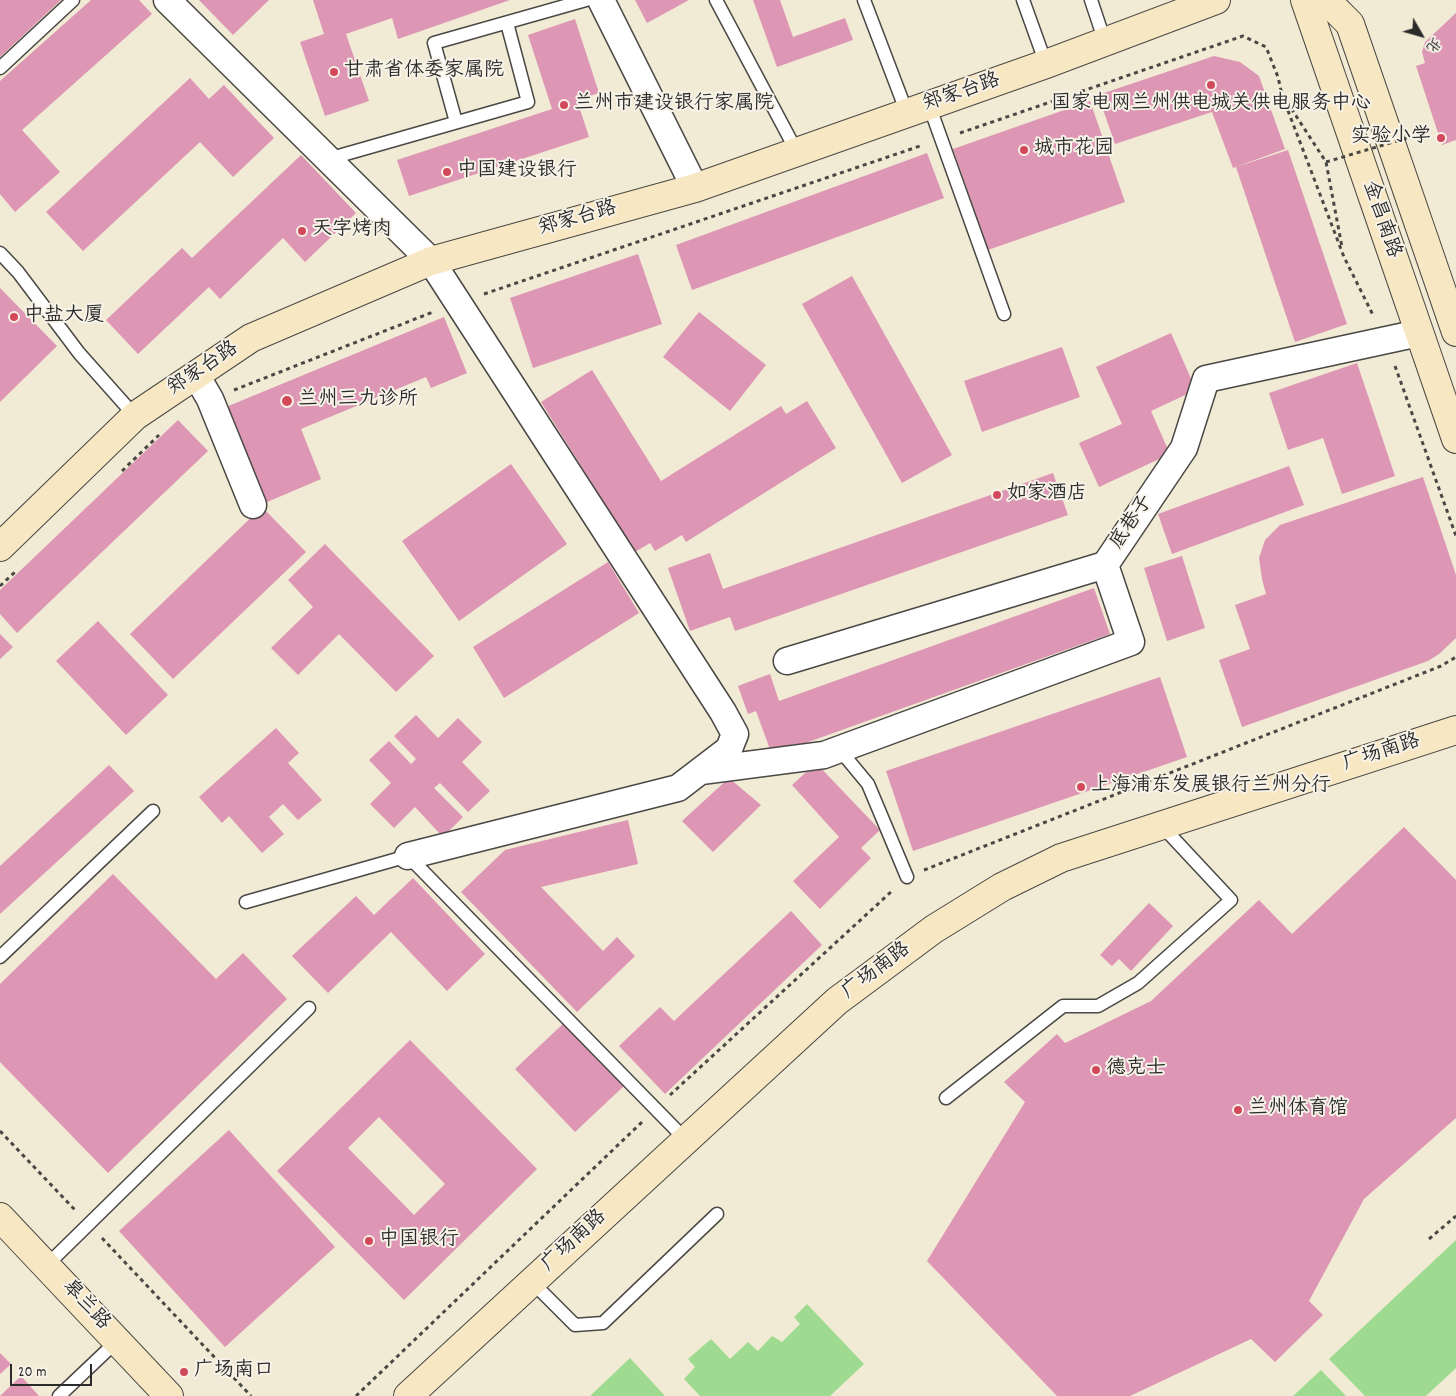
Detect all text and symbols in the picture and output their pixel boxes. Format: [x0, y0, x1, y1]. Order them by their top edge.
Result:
north arrow [1396, 10, 1446, 60]
text: 北 [1421, 33, 1445, 56]
place label: 甘肃省体委家属院 [344, 60, 504, 84]
marker: 甘肃省体委家属院 [328, 66, 340, 78]
street label: 郑家台路 [920, 70, 1004, 118]
marker: 国家电网兰州供电城关供电服务中心 [1205, 79, 1217, 91]
place label: 兰州市建设银行家属院 [574, 93, 774, 117]
place label: 国家电网兰州供电城关供电服务中心 [1051, 93, 1371, 117]
marker: 兰州市建设银行家属院 [558, 99, 570, 111]
place label: 实验小学 [1351, 126, 1431, 150]
marker: 实验小学 [1435, 132, 1447, 144]
place label: 城市花园 [1034, 138, 1114, 162]
marker: 城市花园 [1018, 144, 1030, 156]
place label: 中国建设银行 [457, 160, 577, 184]
marker: 中国建设银行 [441, 166, 453, 178]
street label: 金昌南路 [1356, 178, 1404, 262]
street label: 郑家台路 [536, 197, 620, 243]
place label: 天字烤肉 [312, 219, 392, 243]
marker: 天字烤肉 [296, 225, 308, 237]
place label: 中盐大厦 [24, 305, 104, 329]
marker: 中盐大厦 [8, 311, 20, 323]
street label: 郑家台路 [164, 338, 244, 402]
place label: 兰州三九诊所 [298, 389, 418, 413]
marker: 兰州三九诊所 [280, 394, 294, 408]
place label: 如家酒店 [1007, 483, 1087, 507]
marker: 如家酒店 [991, 489, 1003, 501]
street label: 底巷子 [1106, 491, 1160, 555]
street label: 广场南路 [1340, 730, 1424, 778]
place label: 上海浦东发展银行兰州分行 [1091, 775, 1331, 799]
marker: 上海浦东发展银行兰州分行 [1075, 781, 1087, 793]
street label: 广场南路 [838, 938, 916, 1006]
place label: 德克士 [1106, 1058, 1166, 1082]
marker: 德克士 [1090, 1064, 1102, 1076]
place label: 兰州体育馆 [1248, 1098, 1348, 1122]
marker: 兰州体育馆 [1232, 1104, 1244, 1116]
street label: 广场南路 [538, 1206, 612, 1278]
place label: 中国银行 [379, 1229, 459, 1253]
marker: 中国银行 [363, 1235, 375, 1247]
street label: 皋兰路 [56, 1276, 114, 1336]
scale bar [12, 1354, 95, 1386]
place label: 广场南口 [194, 1360, 274, 1384]
text: 20 m [18, 1362, 46, 1384]
marker: 广场南口 [178, 1366, 190, 1378]

